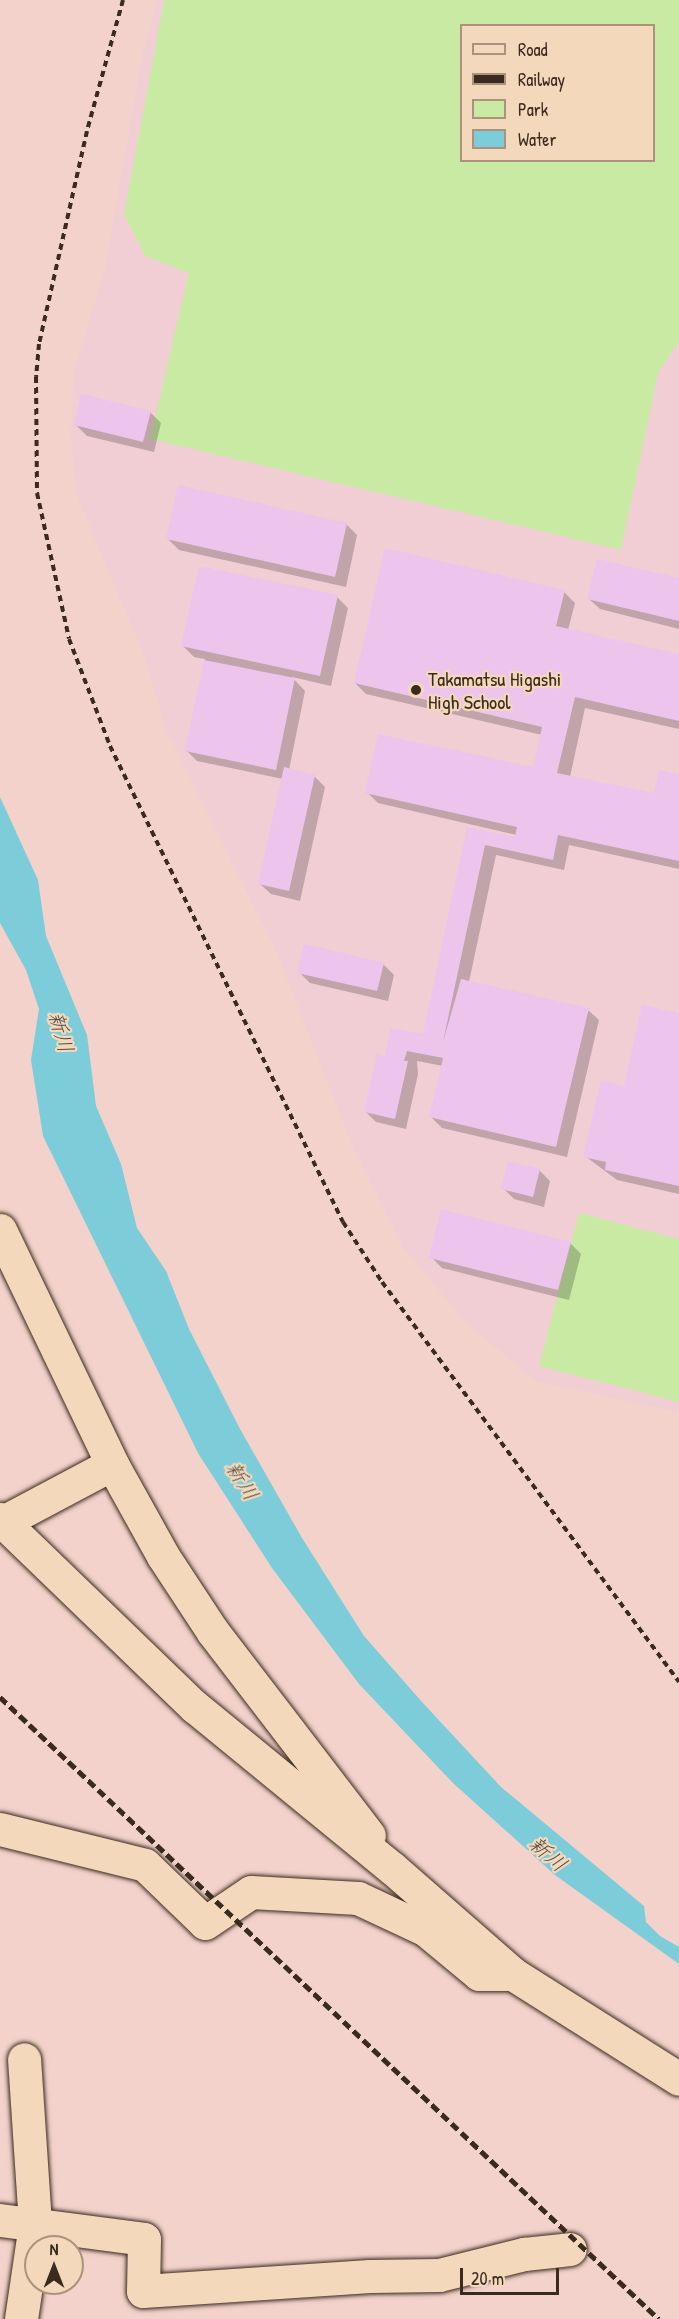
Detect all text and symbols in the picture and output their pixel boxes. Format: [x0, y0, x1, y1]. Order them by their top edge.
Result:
legend [460, 24, 655, 162]
text: Road [518, 37, 548, 62]
text: Railway [518, 67, 565, 92]
text: Park [518, 97, 548, 122]
text: Water [518, 127, 556, 152]
place label: Takamatsu Higashi High School [428, 666, 561, 713]
marker: Takamatsu Higashi High School [409, 683, 423, 697]
water label: 新川 [43, 1008, 79, 1056]
water label: 新川 [220, 1457, 264, 1505]
water label: 新川 [524, 1831, 572, 1877]
north arrow [24, 2235, 84, 2295]
text: N [50, 2238, 58, 2260]
scale bar [463, 2256, 562, 2294]
text: 20 m [471, 2266, 504, 2291]

